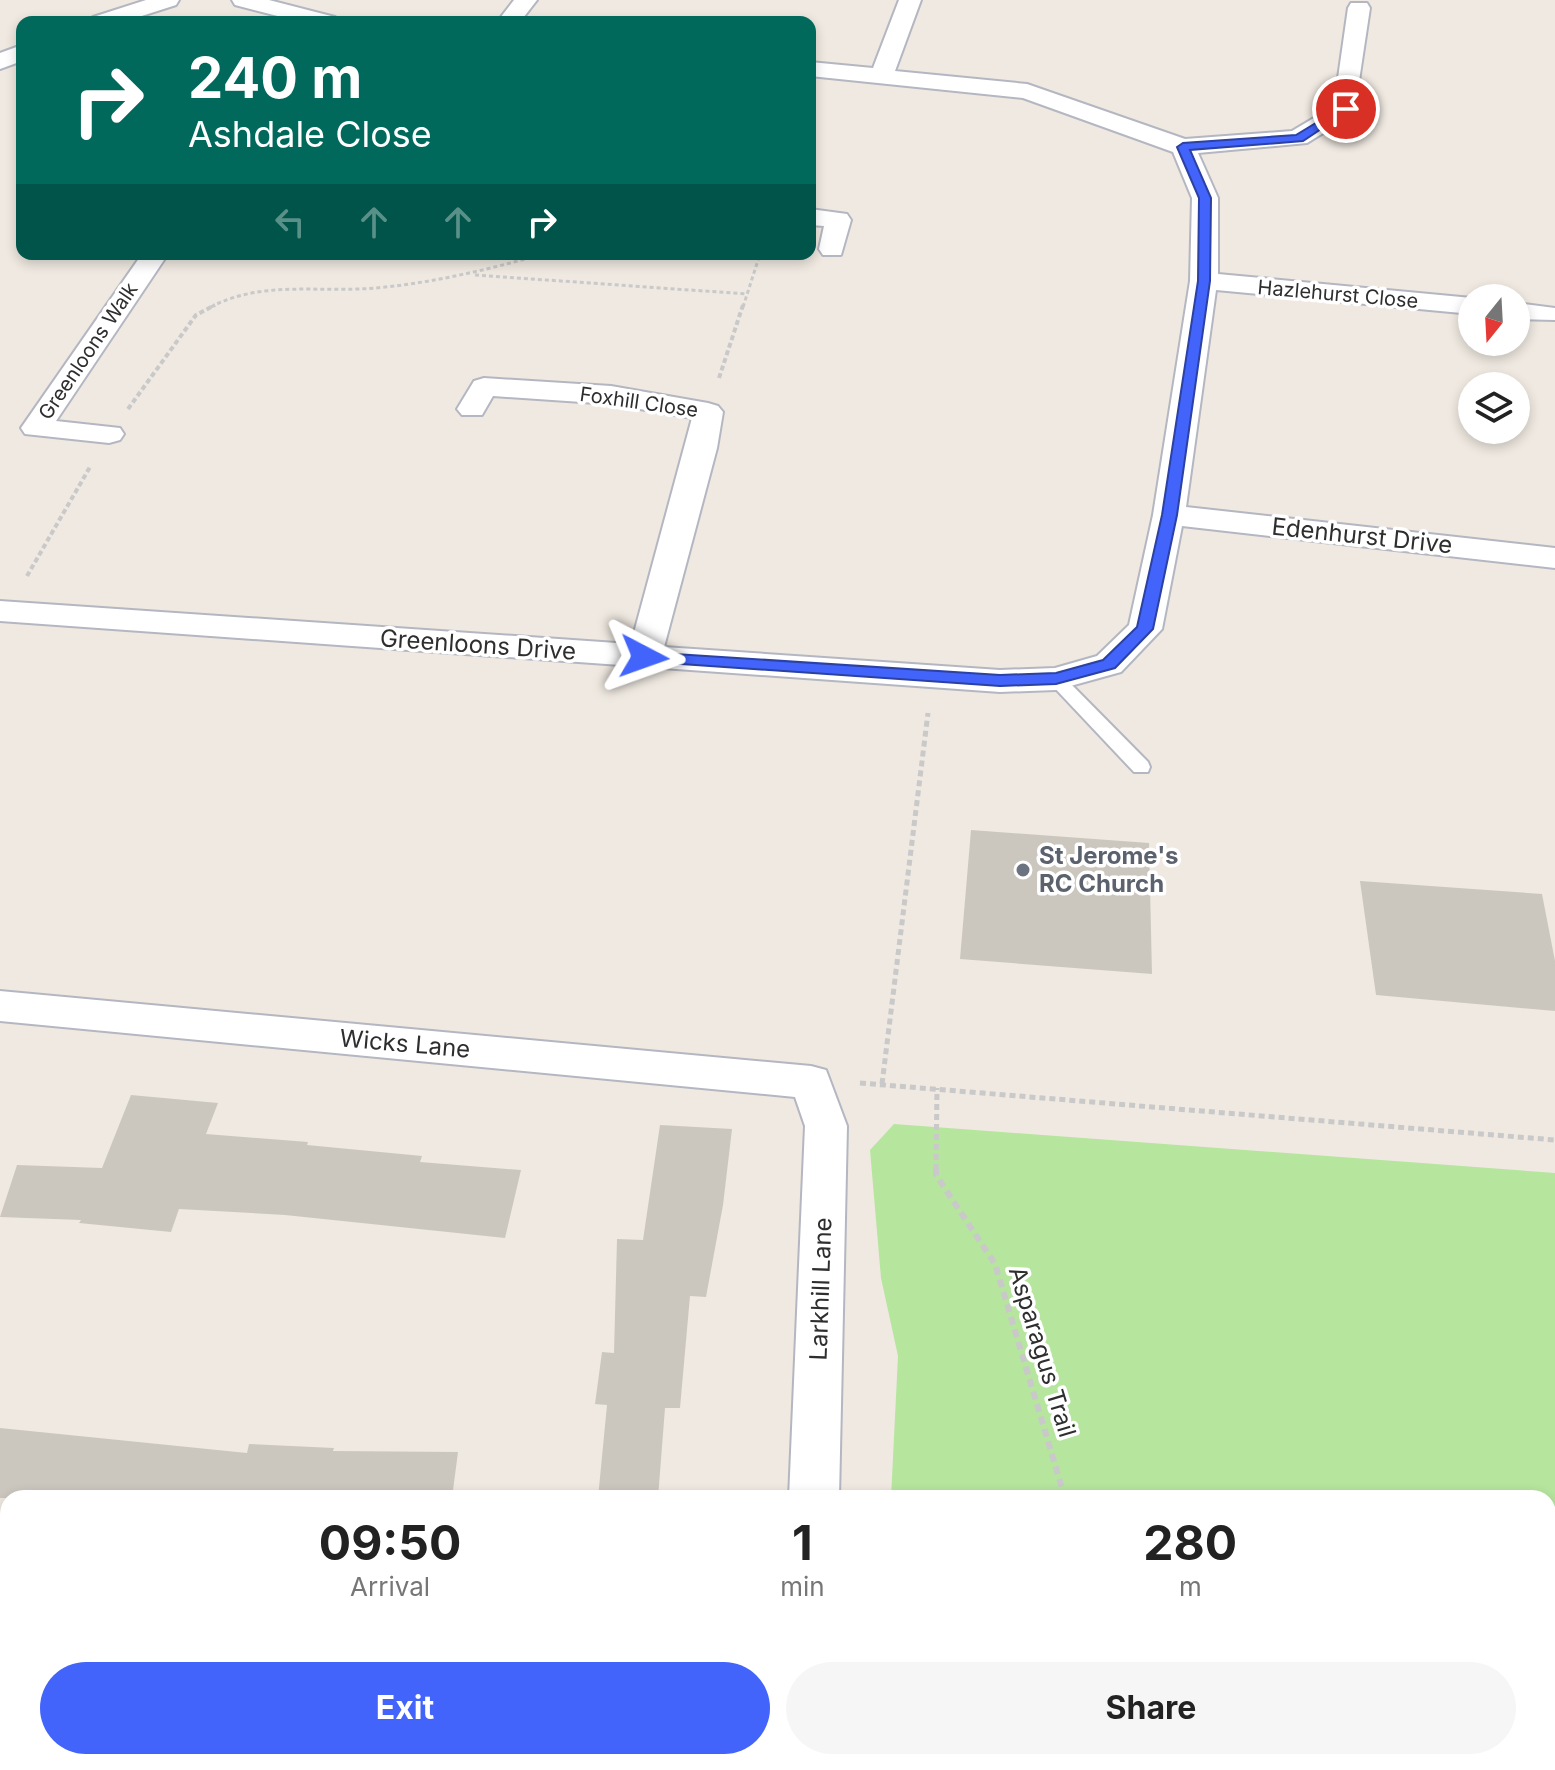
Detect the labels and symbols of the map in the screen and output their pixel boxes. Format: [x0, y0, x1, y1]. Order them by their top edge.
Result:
pin [1312, 75, 1380, 143]
street label: Hazlehurst Close [1257, 275, 1419, 313]
street label: Greenloons Walk [33, 278, 143, 424]
north arrow [1458, 284, 1530, 356]
street label: Foxhill Close [578, 382, 700, 422]
street label: Edenhurst Drive [1270, 512, 1454, 559]
position arrow [602, 615, 686, 699]
street label: Greenloons Drive [379, 623, 577, 666]
place label: St Jerome's RC Church [1039, 841, 1179, 898]
marker: St Jerome's RC Church [1014, 861, 1032, 879]
street label: Wicks Lane [339, 1023, 472, 1064]
street label: Larkhill Lane [804, 1217, 837, 1361]
street label: Asparagus Trail [1003, 1263, 1082, 1441]

